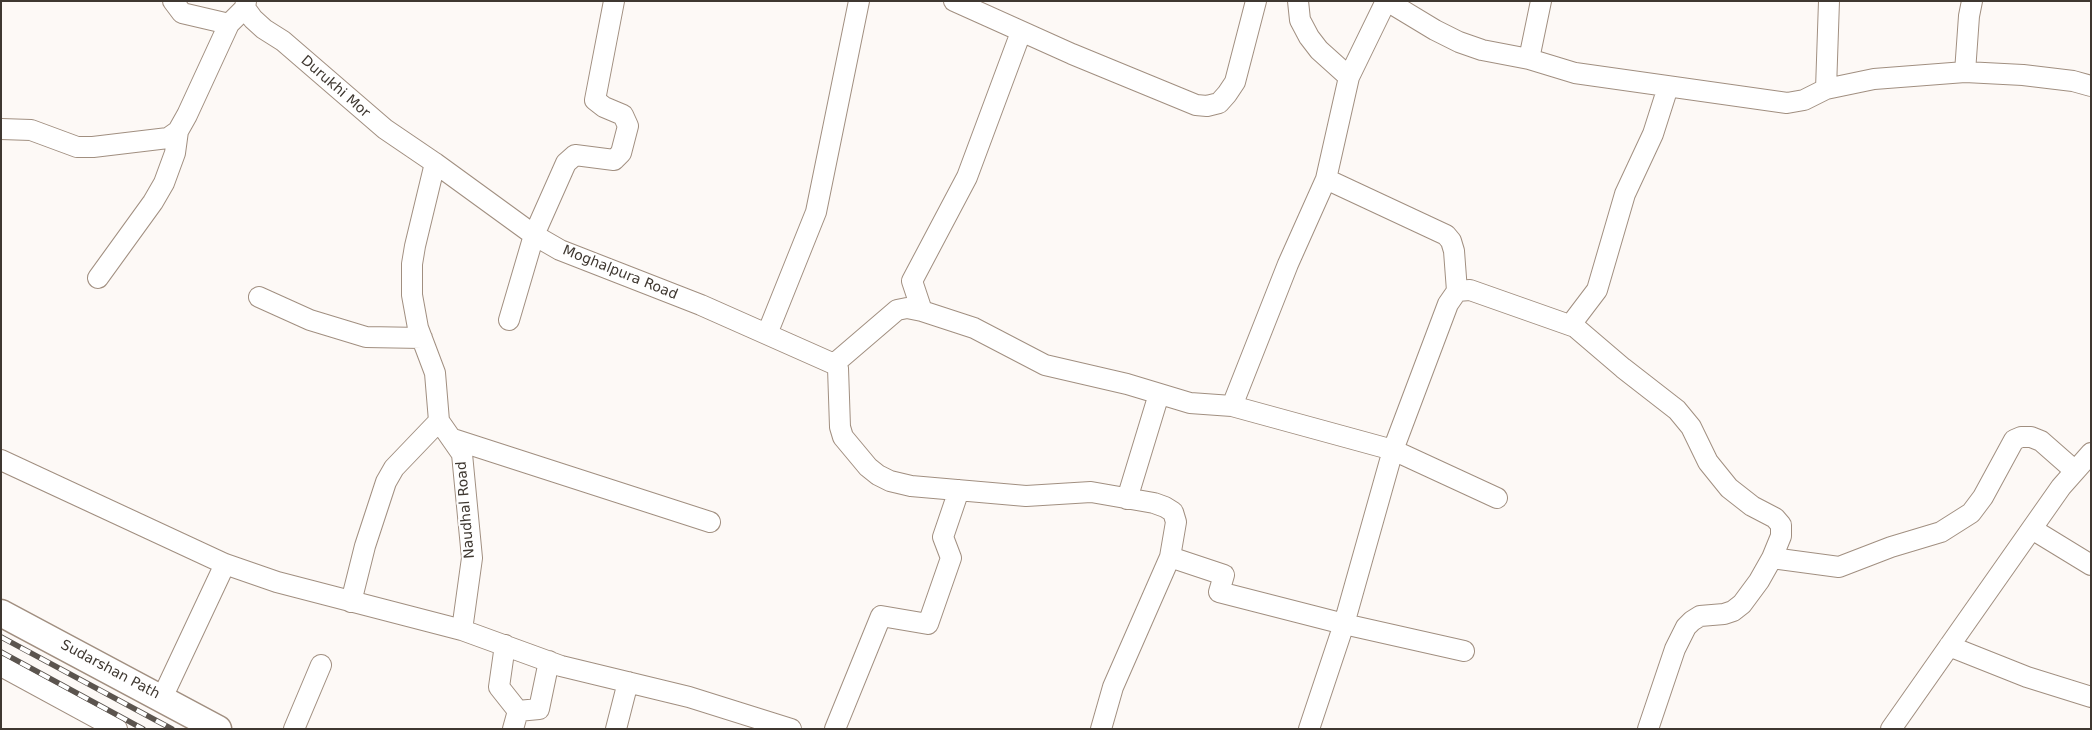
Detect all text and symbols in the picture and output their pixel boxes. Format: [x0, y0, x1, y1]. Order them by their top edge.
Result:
street label: Durukhi Mor [297, 52, 373, 122]
street label: Moghalpura Road [560, 242, 680, 304]
street label: Naudhal Road [453, 461, 479, 559]
street label: Sudarshan Path [58, 637, 162, 703]

